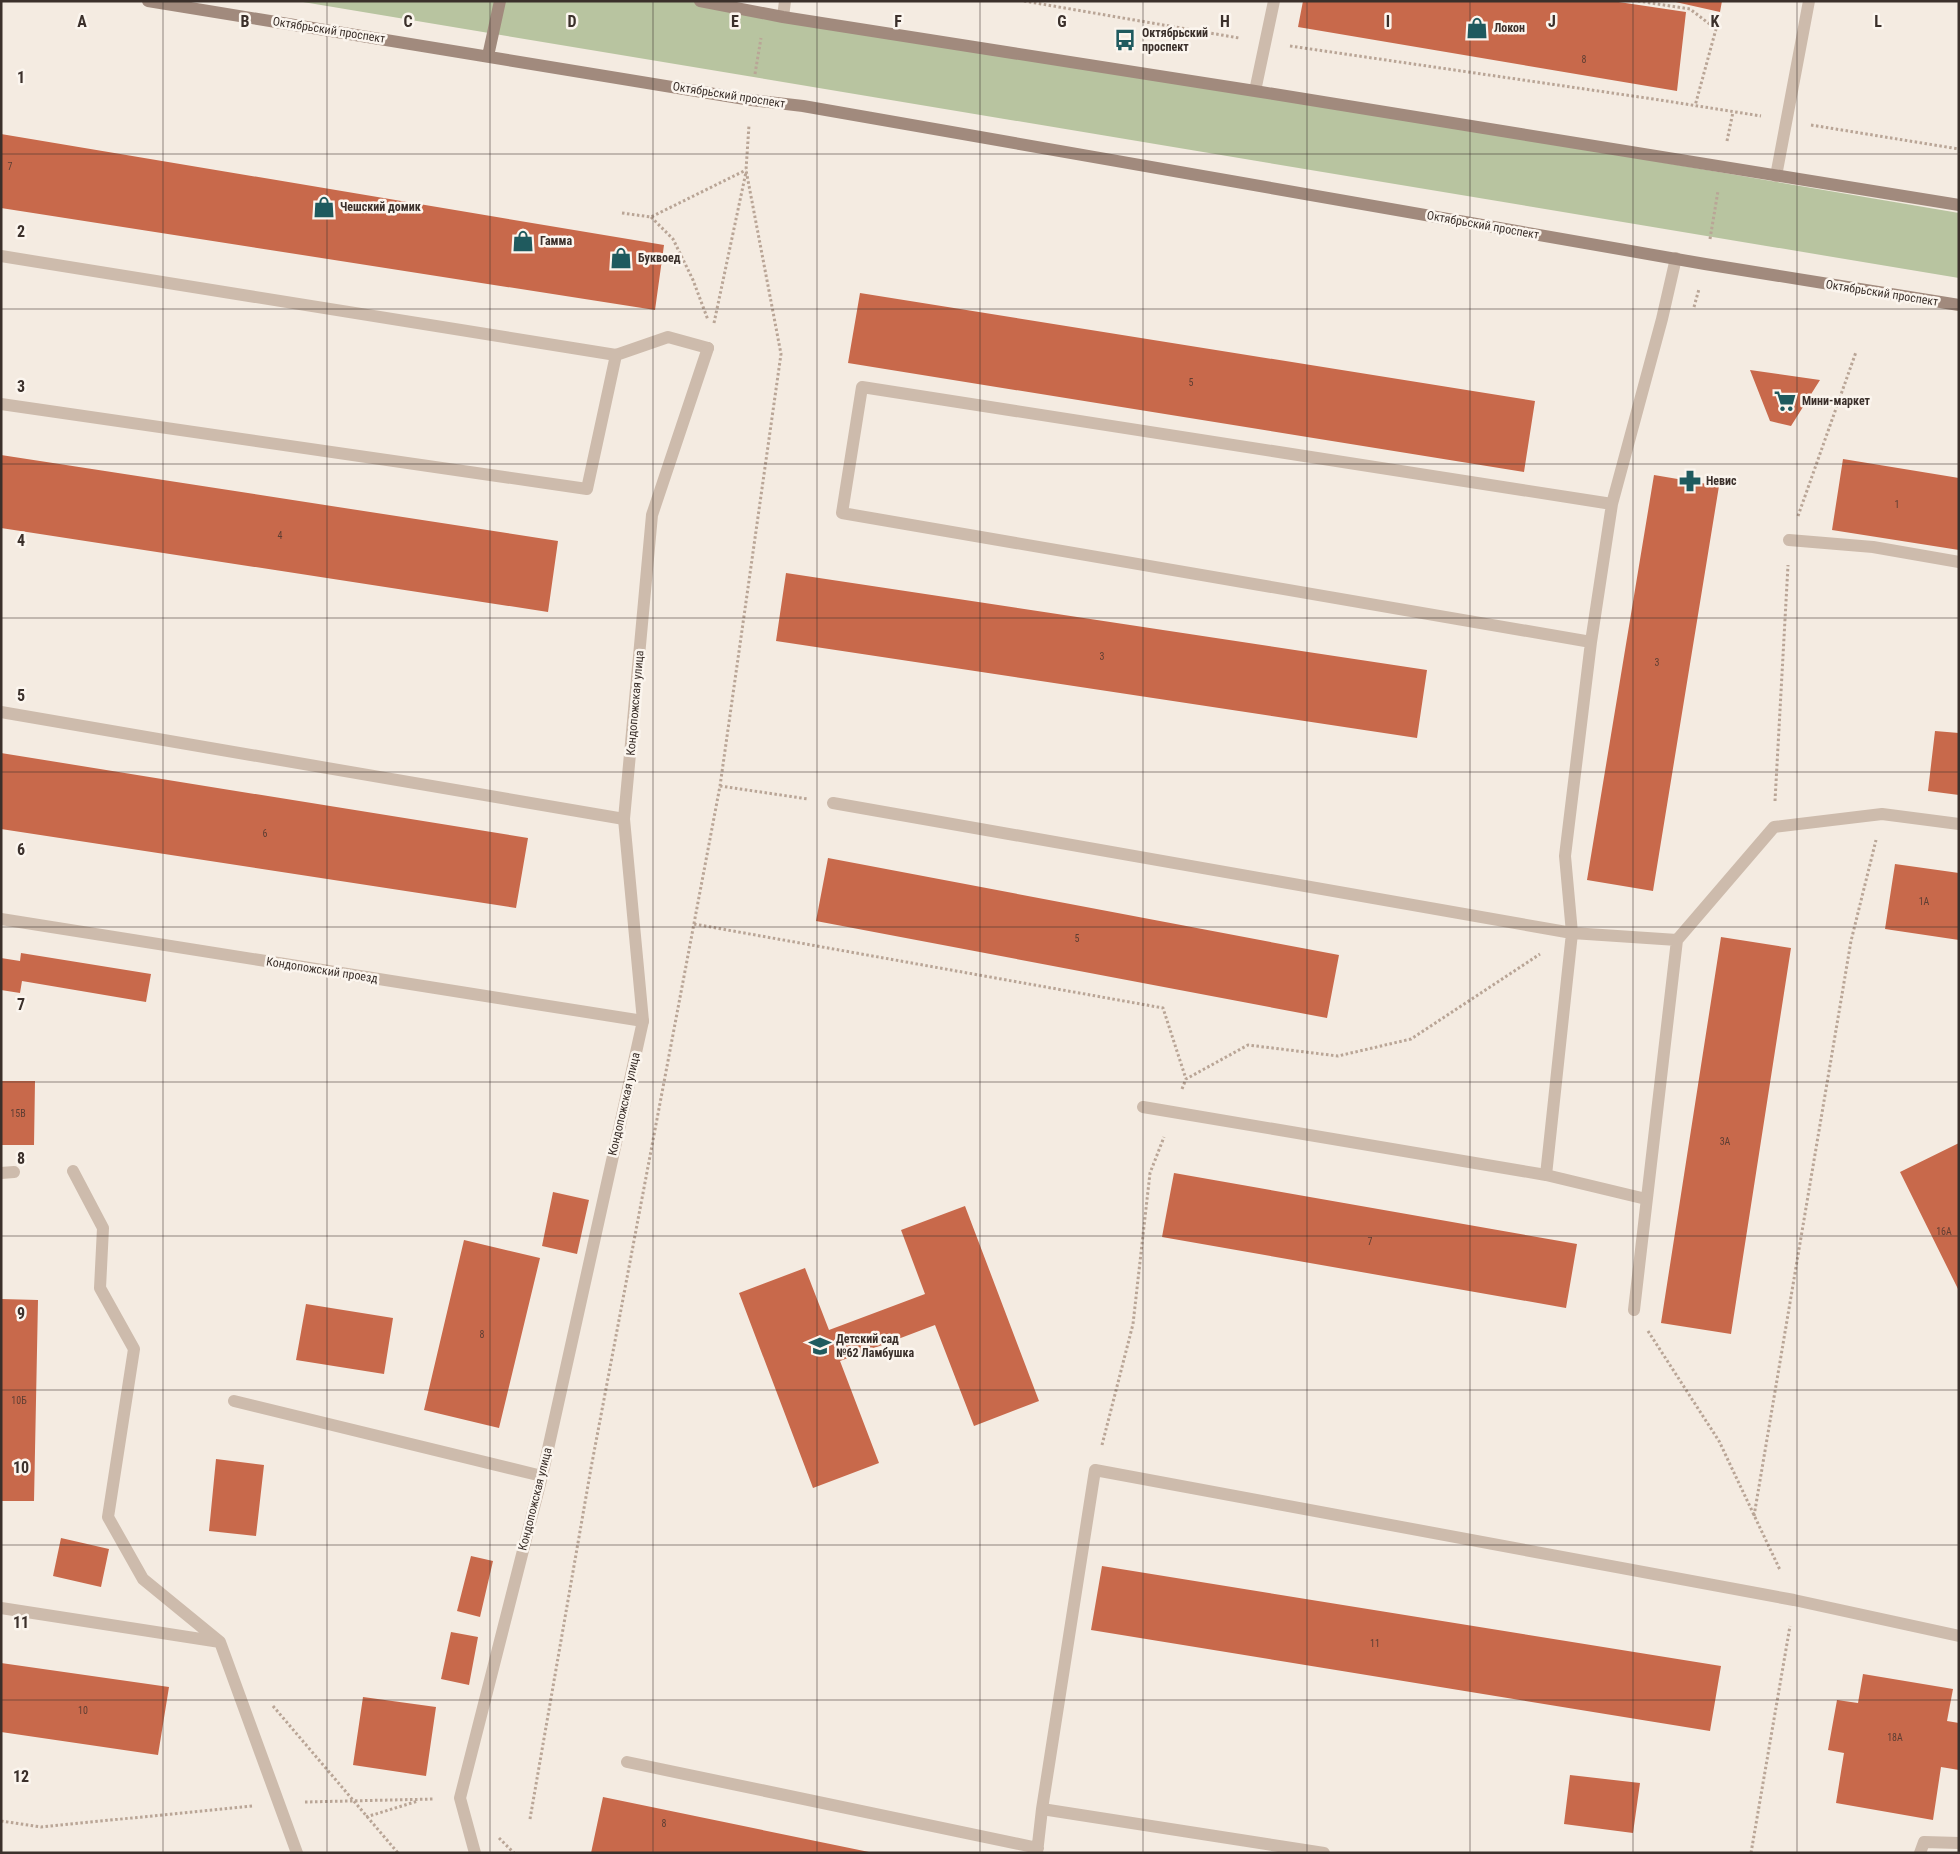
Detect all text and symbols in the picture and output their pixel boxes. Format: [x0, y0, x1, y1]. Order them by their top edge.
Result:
text: A [77, 12, 87, 31]
text: B [241, 12, 250, 31]
text: C [403, 12, 413, 31]
text: D [567, 12, 577, 31]
text: E [731, 12, 739, 31]
text: F [894, 12, 902, 31]
text: G [1057, 12, 1067, 31]
text: H [1220, 12, 1230, 31]
text: I [1386, 12, 1390, 31]
text: J [1548, 12, 1556, 31]
text: K [1711, 12, 1720, 31]
text: L [1874, 12, 1882, 31]
street label: Октябрьский проспект [272, 14, 386, 46]
shop icon: Локон [1464, 15, 1490, 41]
place label: Локон [1494, 21, 1525, 35]
place label: Октябрьский проспект [1142, 26, 1208, 54]
bus stop icon: Октябрьский проспект [1112, 27, 1138, 53]
house number: 8 [1582, 54, 1587, 65]
text: 1 [17, 68, 25, 87]
street label: Октябрьский проспект [672, 79, 786, 111]
house number: 7 [8, 161, 13, 172]
shop icon: Чешский домик [311, 194, 337, 220]
place label: Чешский домик [340, 200, 421, 214]
street label: Октябрьский проспект [1426, 208, 1540, 242]
text: 2 [17, 222, 25, 241]
shop icon: Гамма [510, 228, 536, 254]
place label: Гамма [540, 234, 573, 248]
shop icon: Буквоед [608, 245, 634, 271]
place label: Буквоед [638, 251, 681, 265]
street label: Октябрьский проспект [1825, 277, 1939, 309]
text: 3 [17, 377, 25, 396]
house number: 5 [1189, 377, 1194, 388]
supermarket icon: Мини-маркет [1772, 388, 1798, 414]
place label: Мини-маркет [1802, 394, 1871, 408]
pharmacy icon: Невис [1677, 468, 1703, 494]
place label: Невис [1706, 474, 1737, 488]
house number: 1 [1895, 499, 1899, 510]
house number: 4 [278, 530, 283, 541]
text: 4 [17, 531, 25, 550]
street label: Кондопожская улица [623, 650, 647, 756]
house number: 3 [1100, 651, 1105, 662]
house number: 3 [1655, 657, 1660, 668]
text: 5 [17, 686, 25, 705]
house number: 6 [263, 828, 268, 839]
text: 6 [17, 840, 25, 859]
house number: 1А [1919, 896, 1930, 907]
house number: 5 [1075, 933, 1080, 944]
street label: Кондопожский проезд [265, 954, 379, 986]
text: 7 [17, 995, 25, 1014]
street label: Кондопожская улица [605, 1051, 643, 1157]
house number: 15В [10, 1108, 26, 1119]
house number: 3А [1720, 1136, 1731, 1147]
text: 8 [17, 1149, 25, 1168]
house number: 16А [1936, 1226, 1952, 1237]
house number: 7 [1368, 1236, 1373, 1247]
text: 9 [17, 1304, 25, 1323]
house number: 8 [480, 1329, 485, 1340]
place label: Детский сад №62 Ламбушка [836, 1332, 914, 1360]
school or university icon: Детский сад №62 Ламбушка [807, 1333, 833, 1359]
house number: 10Б [11, 1395, 27, 1406]
street label: Кондопожская улица [515, 1446, 555, 1552]
text: 10 [13, 1458, 29, 1477]
text: 11 [13, 1613, 29, 1632]
house number: 11 [1370, 1638, 1380, 1649]
house number: 10 [78, 1705, 88, 1716]
house number: 18А [1887, 1732, 1903, 1743]
text: 12 [13, 1767, 29, 1786]
house number: 8 [662, 1818, 667, 1829]

